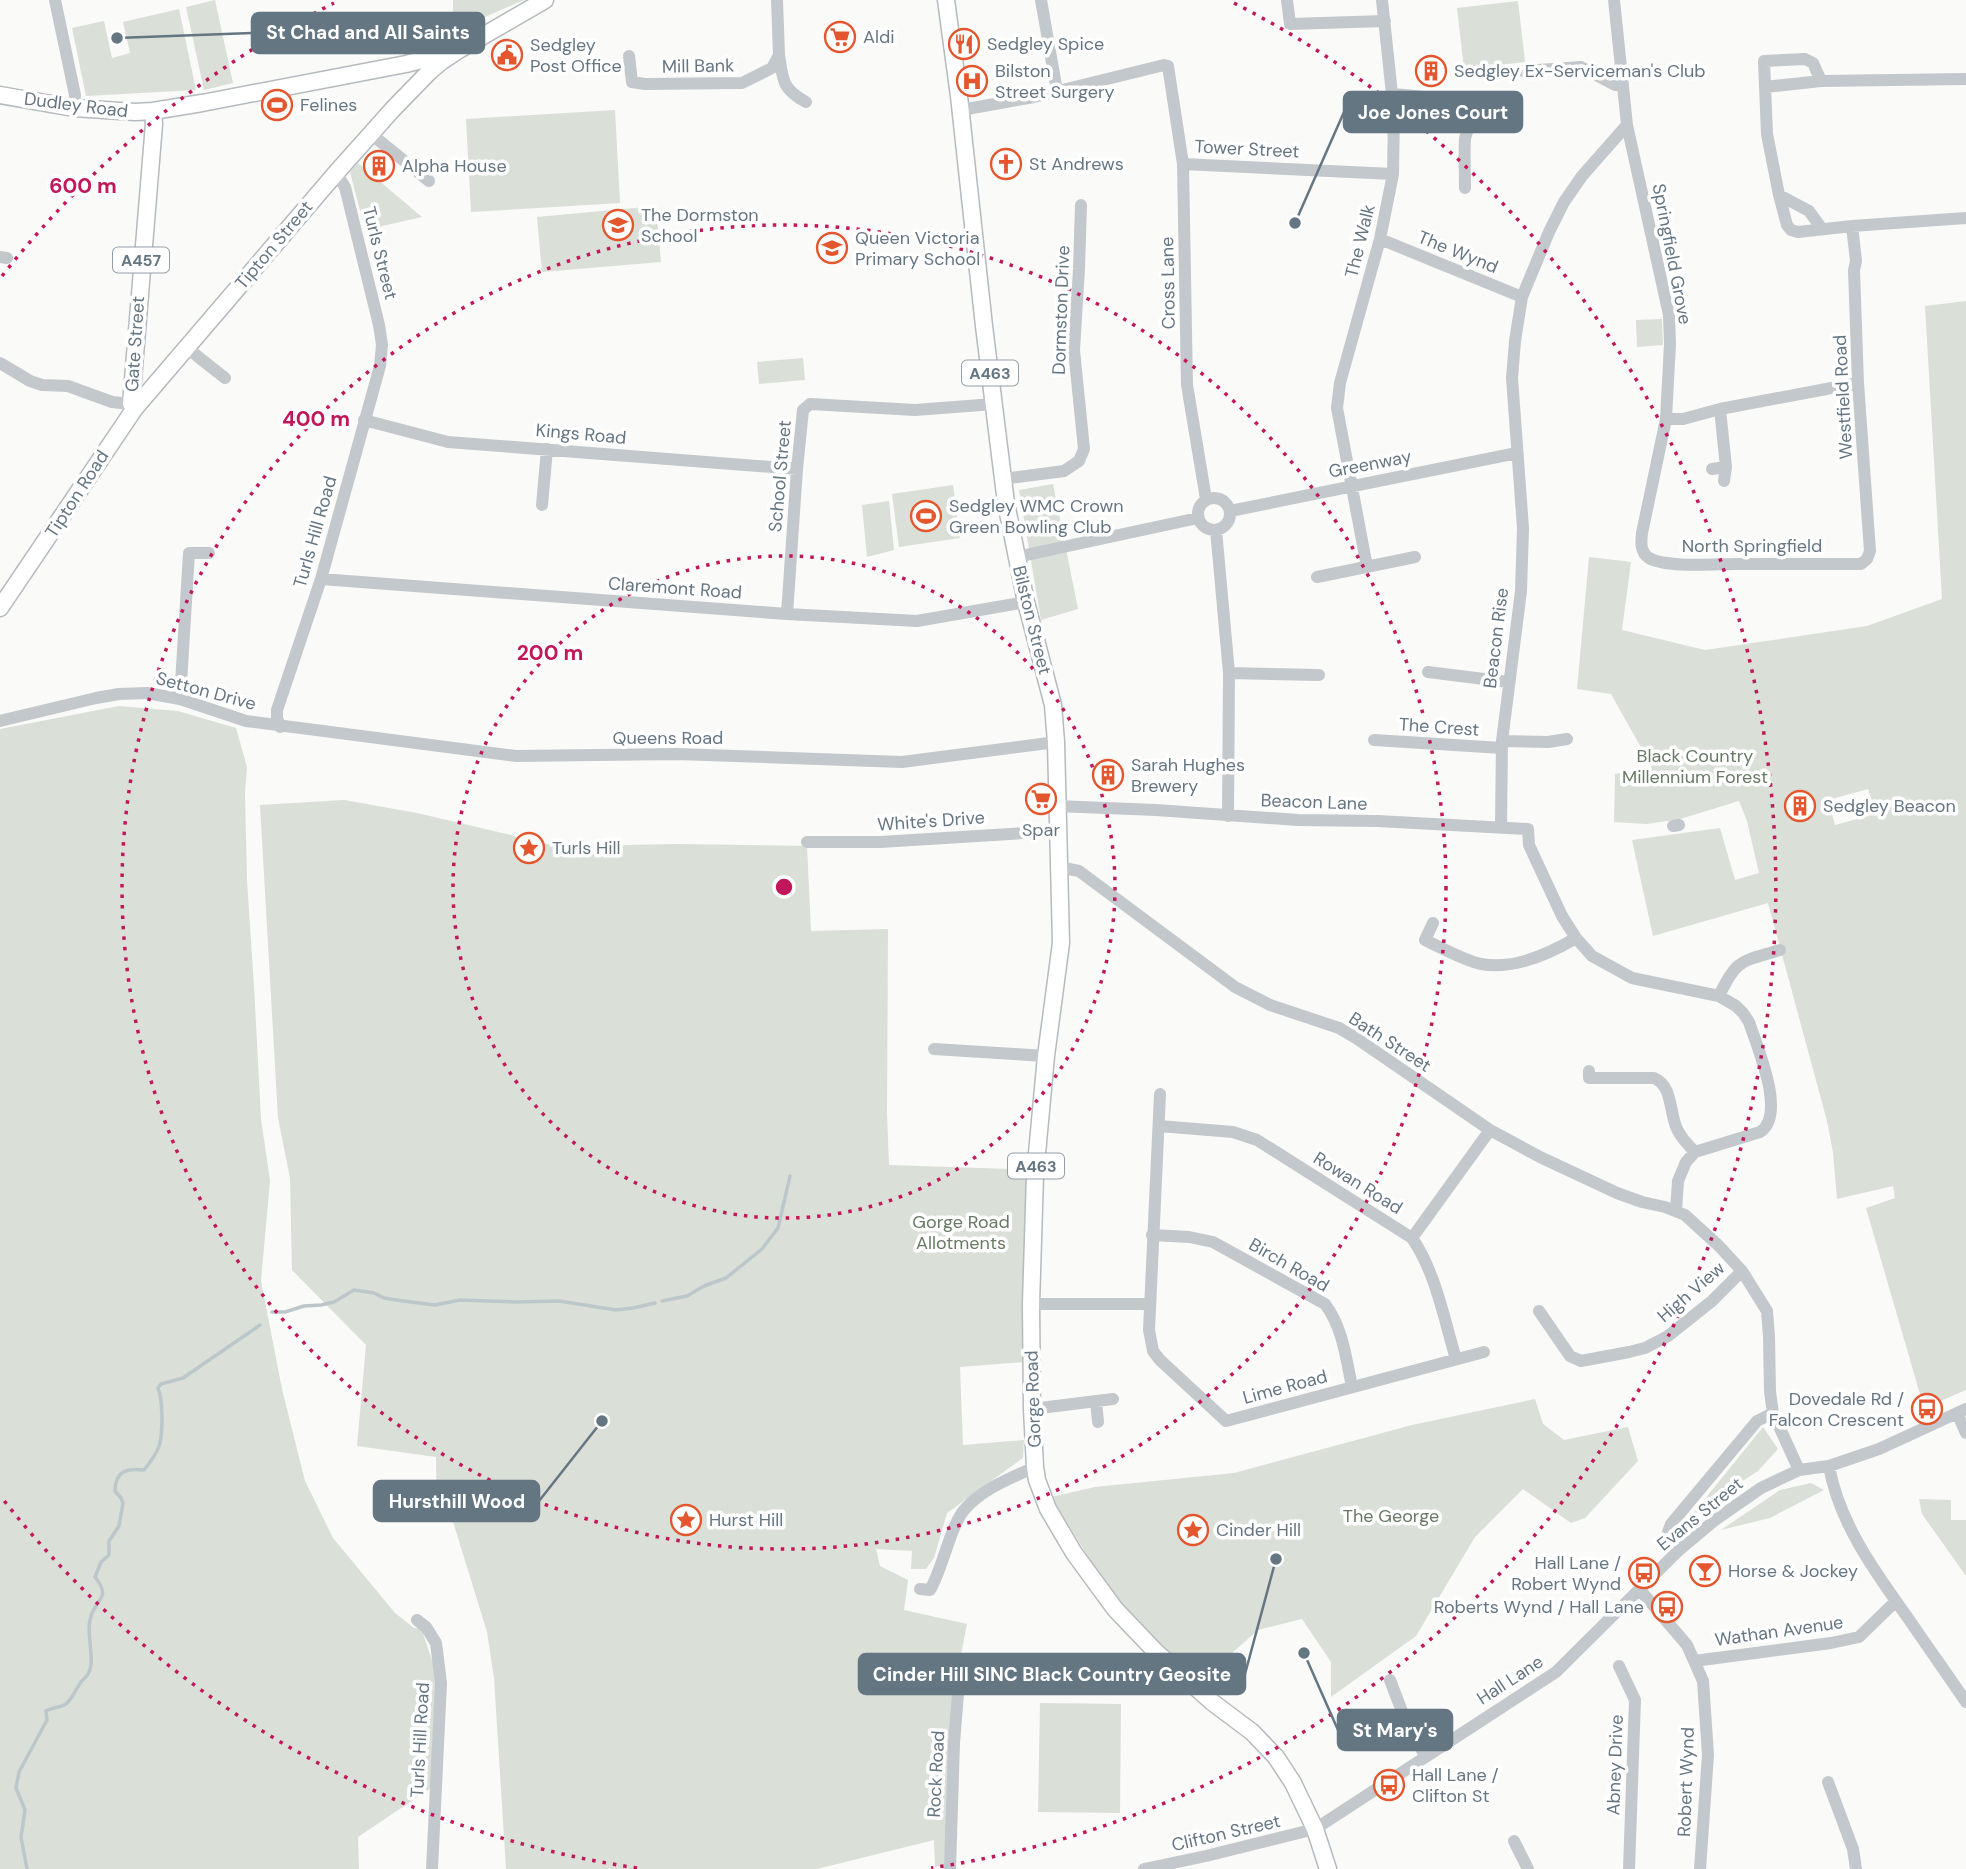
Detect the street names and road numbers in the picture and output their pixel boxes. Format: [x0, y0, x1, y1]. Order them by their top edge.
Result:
street label: Mill Bank [662, 53, 734, 79]
street label: Dudley Road [23, 87, 129, 123]
street label: Tower Street [1194, 134, 1300, 164]
street label: Springfield Grove [1647, 182, 1697, 326]
street label: Tipton Street [230, 196, 318, 294]
street label: The Walk [1339, 202, 1381, 280]
street label: Turls Street [357, 204, 403, 302]
street label: The Wynd [1414, 225, 1502, 279]
street label: Cross Lane [1155, 237, 1181, 329]
street label: Dormston Drive [1047, 245, 1075, 375]
road number: A457 [113, 248, 169, 272]
street label: Gate Street [120, 295, 150, 393]
street label: Westfield Road [1828, 334, 1858, 460]
road number: A463 [962, 360, 1018, 386]
street label: Kings Road [535, 418, 627, 450]
street label: School Street [763, 419, 797, 533]
street label: Greenway [1327, 444, 1413, 484]
street label: Tipton Road [40, 446, 114, 542]
street label: Turls Hill Road [288, 473, 342, 591]
street label: North Springfield [1682, 534, 1822, 558]
street label: Bilston Street [1007, 563, 1057, 677]
street label: Claremont Road [607, 571, 743, 605]
street label: Beacon Rise [1478, 586, 1514, 690]
street label: Setton Drive [153, 666, 259, 716]
street label: The Crest [1398, 712, 1480, 742]
street label: Queens Road [613, 726, 723, 750]
street label: Beacon Lane [1260, 788, 1368, 816]
street label: White's Drive [876, 805, 986, 837]
street label: Bath Street [1344, 1006, 1436, 1078]
street label: Rowan Road [1309, 1146, 1407, 1220]
road number: A463 [1008, 1154, 1064, 1178]
street label: Birch Road [1245, 1232, 1333, 1298]
street label: High View [1652, 1256, 1730, 1328]
street label: Gorge Road [1019, 1350, 1047, 1448]
street label: Lime Road [1240, 1364, 1330, 1410]
street label: Evans Street [1652, 1472, 1748, 1556]
street label: Wathan Avenue [1713, 1610, 1845, 1652]
street label: Hall Lane [1472, 1650, 1548, 1710]
street label: Turls Hill Road [405, 1682, 435, 1798]
street label: Abney Drive [1601, 1714, 1629, 1816]
street label: Robert Wynd [1672, 1727, 1700, 1837]
street label: Rock Road [922, 1730, 950, 1818]
street label: Clifton Street [1169, 1809, 1283, 1857]

